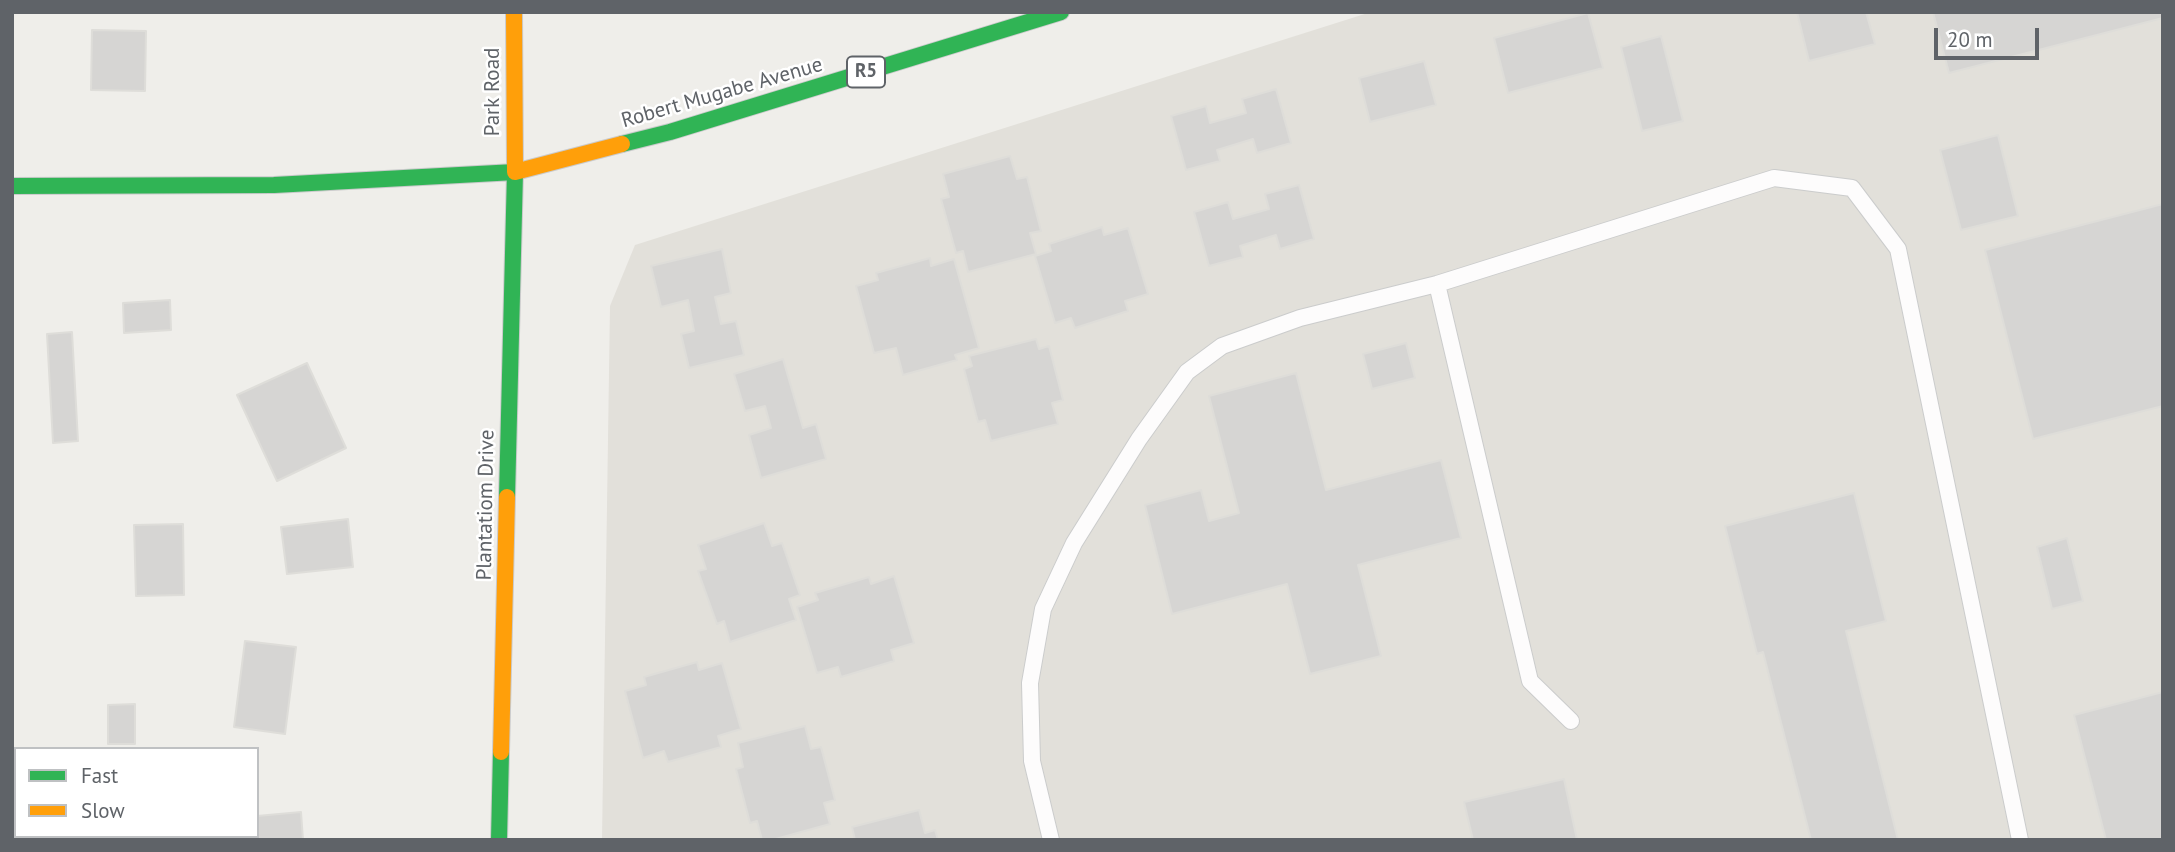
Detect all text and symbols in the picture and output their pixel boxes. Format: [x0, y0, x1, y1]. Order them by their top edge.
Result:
scale bar [1937, 14, 2042, 58]
text: 20 m [1947, 26, 1993, 53]
street label: Park Road [480, 48, 506, 136]
street label: Robert Mugabe Avenue [619, 52, 825, 134]
road number: R5 [847, 57, 885, 88]
street label: Plantatiom Drive [472, 429, 500, 581]
legend [14, 747, 259, 838]
text: Fast [81, 762, 118, 789]
text: Slow [81, 797, 125, 824]

